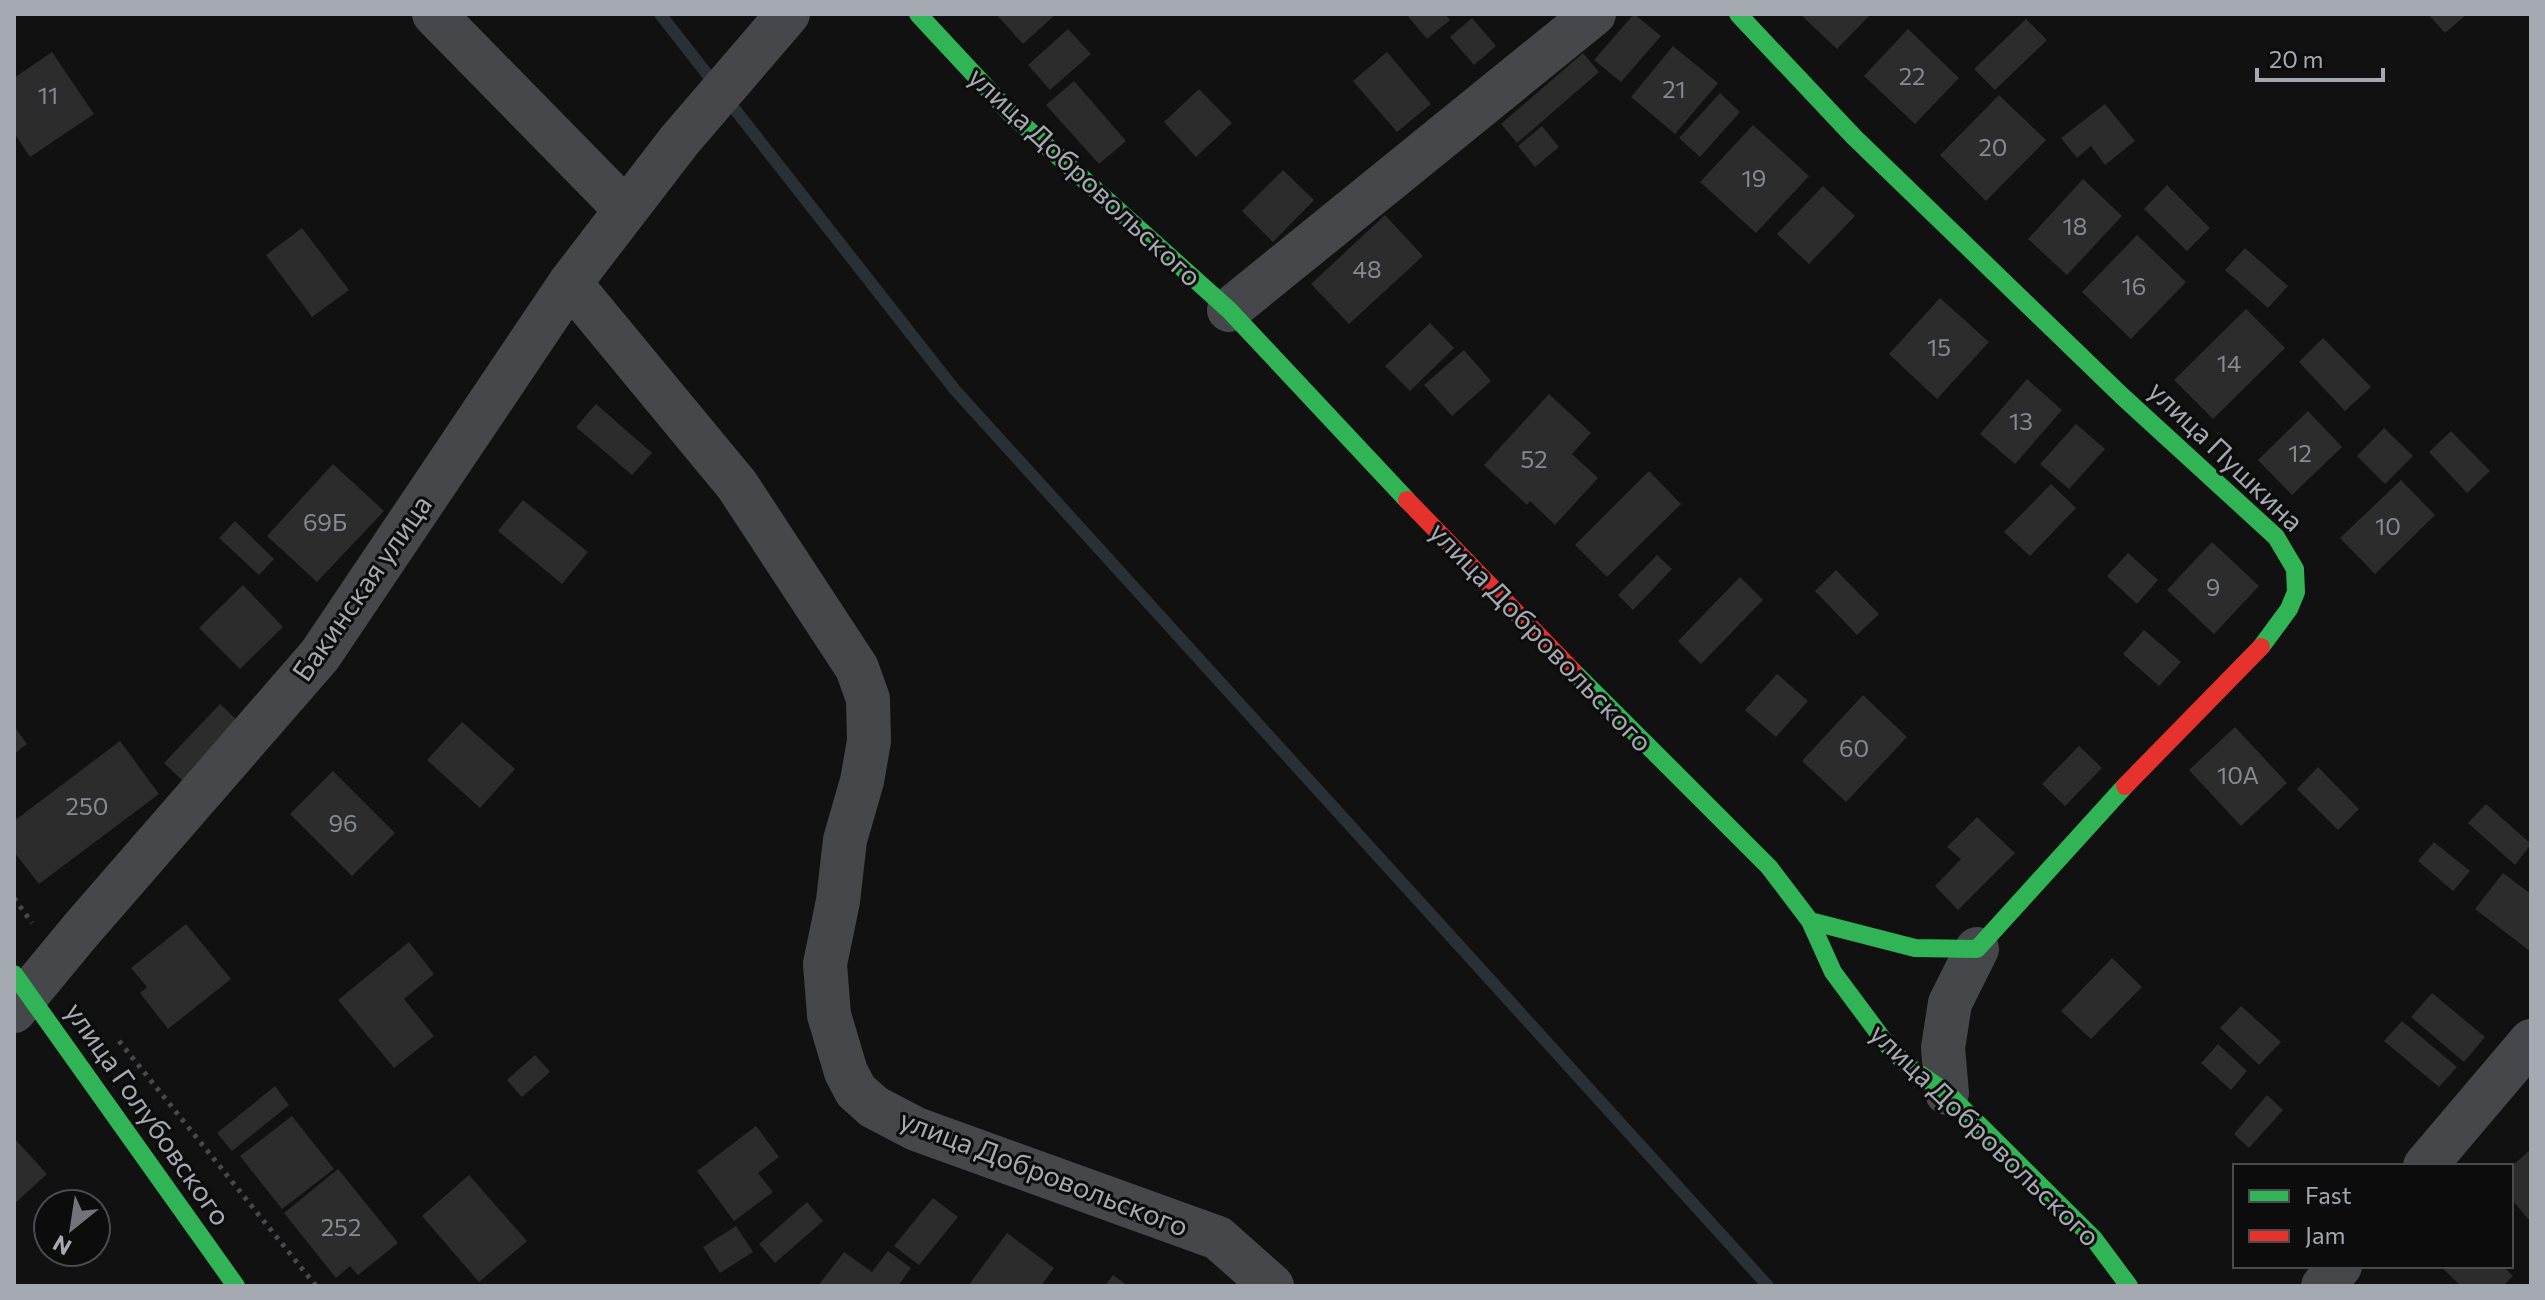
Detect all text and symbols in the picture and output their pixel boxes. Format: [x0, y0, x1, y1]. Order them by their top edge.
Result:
scale bar [2257, 32, 2383, 82]
text: 20 m [2269, 44, 2323, 73]
street label: улица Добровольского [962, 59, 1209, 293]
house number: 22 [1899, 61, 1925, 90]
house number: 21 [1662, 74, 1686, 103]
house number: 11 [38, 80, 58, 109]
house number: 20 [1979, 132, 2007, 161]
house number: 19 [1742, 163, 1766, 192]
house number: 18 [2063, 211, 2087, 240]
house number: 48 [1353, 254, 1381, 283]
house number: 16 [2122, 271, 2146, 300]
house number: 15 [1927, 332, 1951, 361]
house number: 14 [2217, 348, 2241, 377]
street label: улица Пушкина [2142, 373, 2311, 538]
house number: 13 [2009, 406, 2033, 435]
house number: 12 [2288, 438, 2312, 467]
house number: 52 [1520, 444, 1548, 473]
street label: Бакинская улица [284, 488, 438, 687]
house number: 69Б [303, 507, 347, 536]
house number: 10 [2375, 511, 2401, 540]
street label: улица Добровольского [1423, 514, 1660, 758]
house number: 9 [2206, 572, 2220, 601]
house number: 60 [1839, 733, 1869, 762]
house number: 10А [2217, 760, 2259, 789]
house number: 250 [66, 791, 108, 820]
house number: 96 [328, 808, 358, 837]
street label: улица Голубовского [59, 995, 239, 1232]
street label: улица Добровольского [1864, 1016, 2108, 1253]
street label: улица Добровольского [895, 1101, 1193, 1243]
legend [2233, 1164, 2513, 1268]
text: Fast [2305, 1180, 2352, 1209]
north arrow [32, 1188, 112, 1268]
house number: 252 [321, 1212, 361, 1241]
text: Jam [2305, 1220, 2345, 1249]
text: N [48, 1230, 76, 1262]

